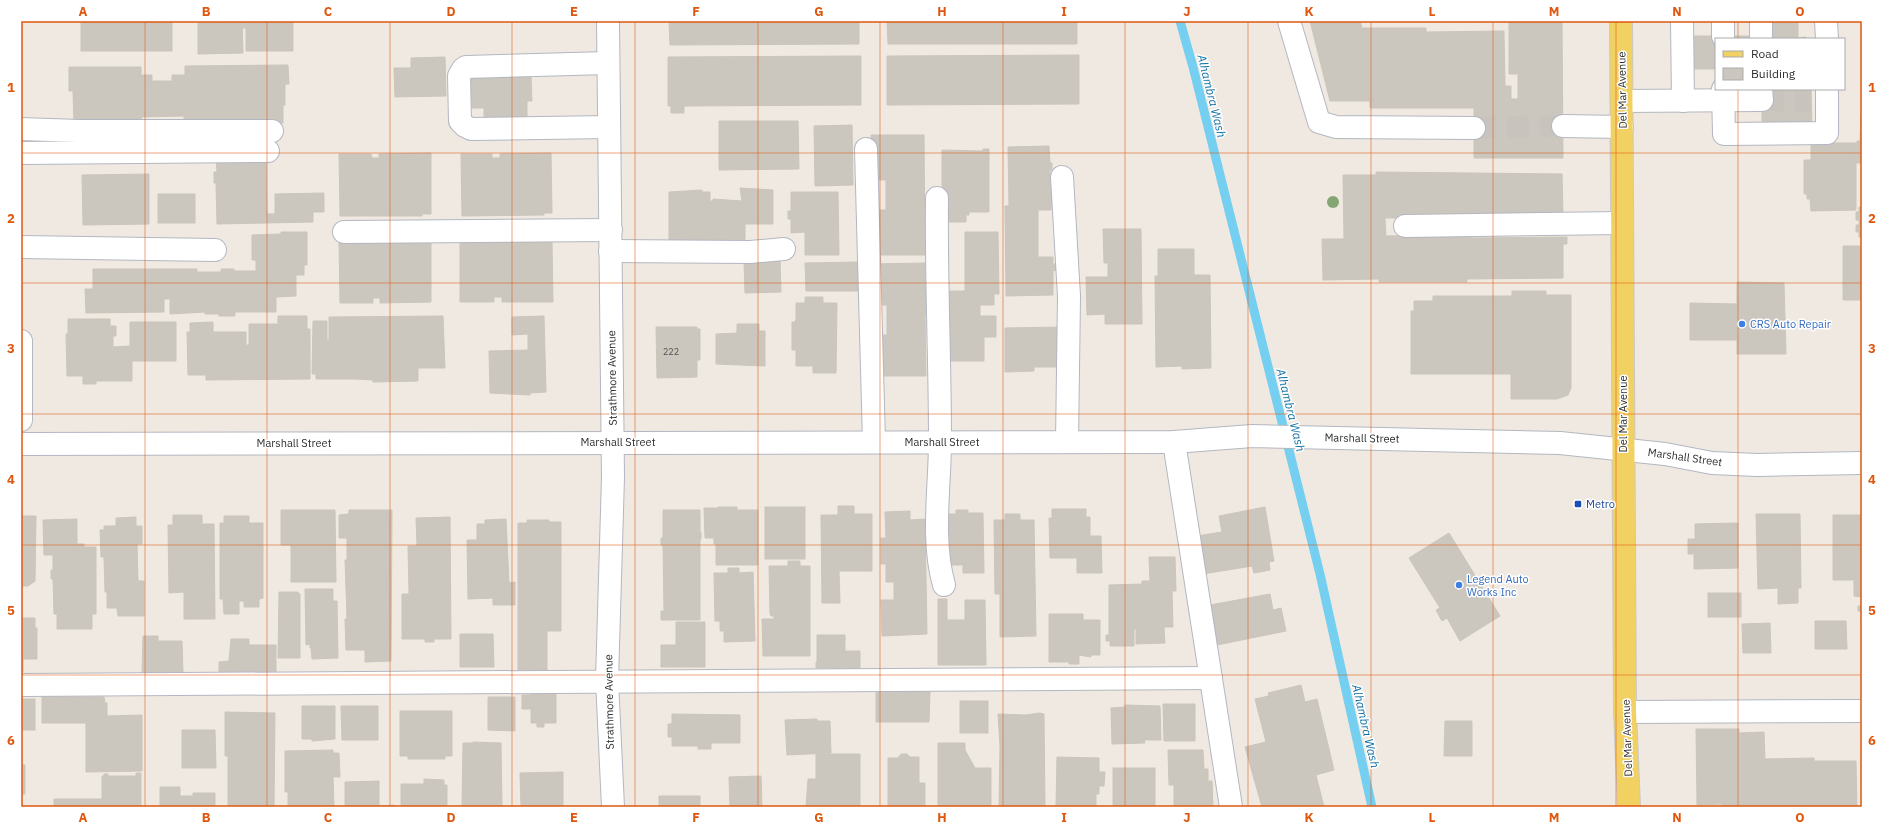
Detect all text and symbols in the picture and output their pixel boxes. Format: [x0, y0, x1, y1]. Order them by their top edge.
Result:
text: A [79, 3, 88, 20]
text: B [202, 3, 211, 20]
text: C [324, 3, 333, 20]
text: D [446, 3, 456, 20]
text: E [570, 3, 578, 20]
text: F [692, 3, 700, 20]
text: G [814, 3, 824, 20]
text: H [937, 3, 947, 20]
text: I [1061, 3, 1067, 20]
text: J [1183, 3, 1191, 20]
text: K [1304, 3, 1314, 20]
text: L [1429, 3, 1436, 20]
text: M [1549, 3, 1559, 20]
text: N [1672, 3, 1682, 20]
text: O [1795, 3, 1805, 20]
legend [1715, 38, 1845, 90]
text: Road [1751, 46, 1779, 61]
street label: Del Mar Avenue [1614, 51, 1630, 129]
water label: Alhambra Wash [1194, 52, 1230, 139]
text: Building [1751, 66, 1796, 81]
text: 1 [7, 79, 15, 96]
text: 1 [1868, 79, 1876, 96]
text: 2 [7, 210, 15, 227]
text: 2 [1868, 210, 1876, 227]
place label: CRS Auto Repair [1750, 317, 1831, 331]
marker: CRS Auto Repair [1737, 319, 1747, 329]
street label: Strathmore Avenue [604, 330, 620, 426]
text: 3 [7, 340, 15, 357]
text: 3 [1868, 340, 1876, 357]
house number: 222 [663, 346, 679, 357]
water label: Alhambra Wash [1273, 366, 1309, 453]
street label: Del Mar Avenue [1616, 375, 1630, 453]
street label: Marshall Street [1324, 430, 1400, 446]
street label: Marshall Street [580, 435, 656, 449]
street label: Marshall Street [904, 435, 980, 449]
street label: Marshall Street [256, 436, 332, 450]
street label: Marshall Street [1647, 445, 1723, 469]
text: 4 [7, 471, 15, 488]
text: 4 [1868, 471, 1876, 488]
place label: Metro [1586, 497, 1615, 511]
marker: Metro [1573, 499, 1583, 509]
place label: Legend Auto Works Inc [1467, 572, 1529, 599]
marker: Legend Auto Works Inc [1454, 580, 1464, 590]
text: 5 [7, 602, 15, 619]
text: 5 [1868, 602, 1876, 619]
street label: Strathmore Avenue [601, 654, 617, 750]
water label: Alhambra Wash [1349, 682, 1383, 769]
street label: Del Mar Avenue [1619, 699, 1635, 777]
text: 6 [7, 732, 15, 749]
text: 6 [1868, 732, 1876, 749]
text: A [79, 809, 88, 826]
text: B [202, 809, 211, 826]
text: C [324, 809, 333, 826]
text: D [446, 809, 456, 826]
text: E [570, 809, 578, 826]
text: F [692, 809, 700, 826]
text: G [814, 809, 824, 826]
text: H [937, 809, 947, 826]
text: I [1061, 809, 1067, 826]
text: J [1183, 809, 1191, 826]
text: K [1304, 809, 1314, 826]
text: L [1429, 809, 1436, 826]
text: M [1549, 809, 1559, 826]
text: N [1672, 809, 1682, 826]
text: O [1795, 809, 1805, 826]

